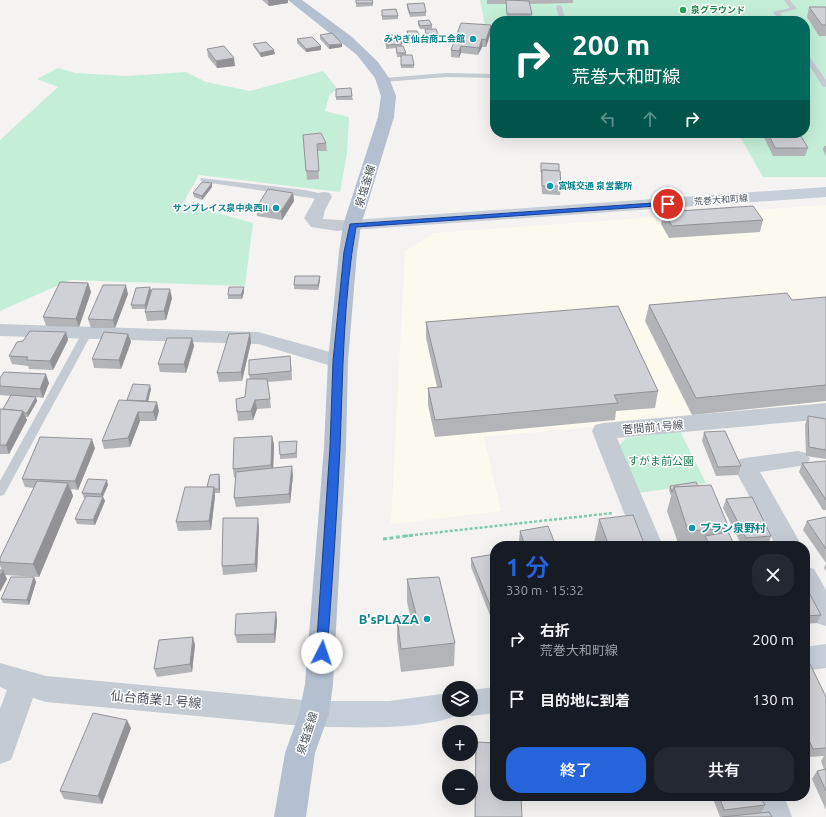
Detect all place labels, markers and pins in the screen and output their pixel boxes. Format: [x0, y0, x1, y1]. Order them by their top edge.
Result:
marker: 泉グラウンド [678, 5, 688, 15]
place label: 泉グラウンド [691, 5, 745, 15]
place label: みやぎ仙台商工会館 [384, 34, 465, 44]
marker: みやぎ仙台商工会館 [468, 34, 478, 44]
place label: 宮城交通 泉営業所 [558, 180, 632, 191]
marker: 宮城交通 泉営業所 [545, 181, 555, 191]
pin [651, 187, 685, 221]
place label: サンプレイス泉中央西II [173, 203, 268, 213]
marker: サンプレイス泉中央西II [271, 203, 281, 213]
place label: ブラン泉野村 [700, 522, 766, 534]
marker: ブラン泉野村 [687, 523, 697, 533]
place label: B'sPLAZA [359, 612, 420, 626]
marker: B'sPLAZA [422, 614, 432, 624]

